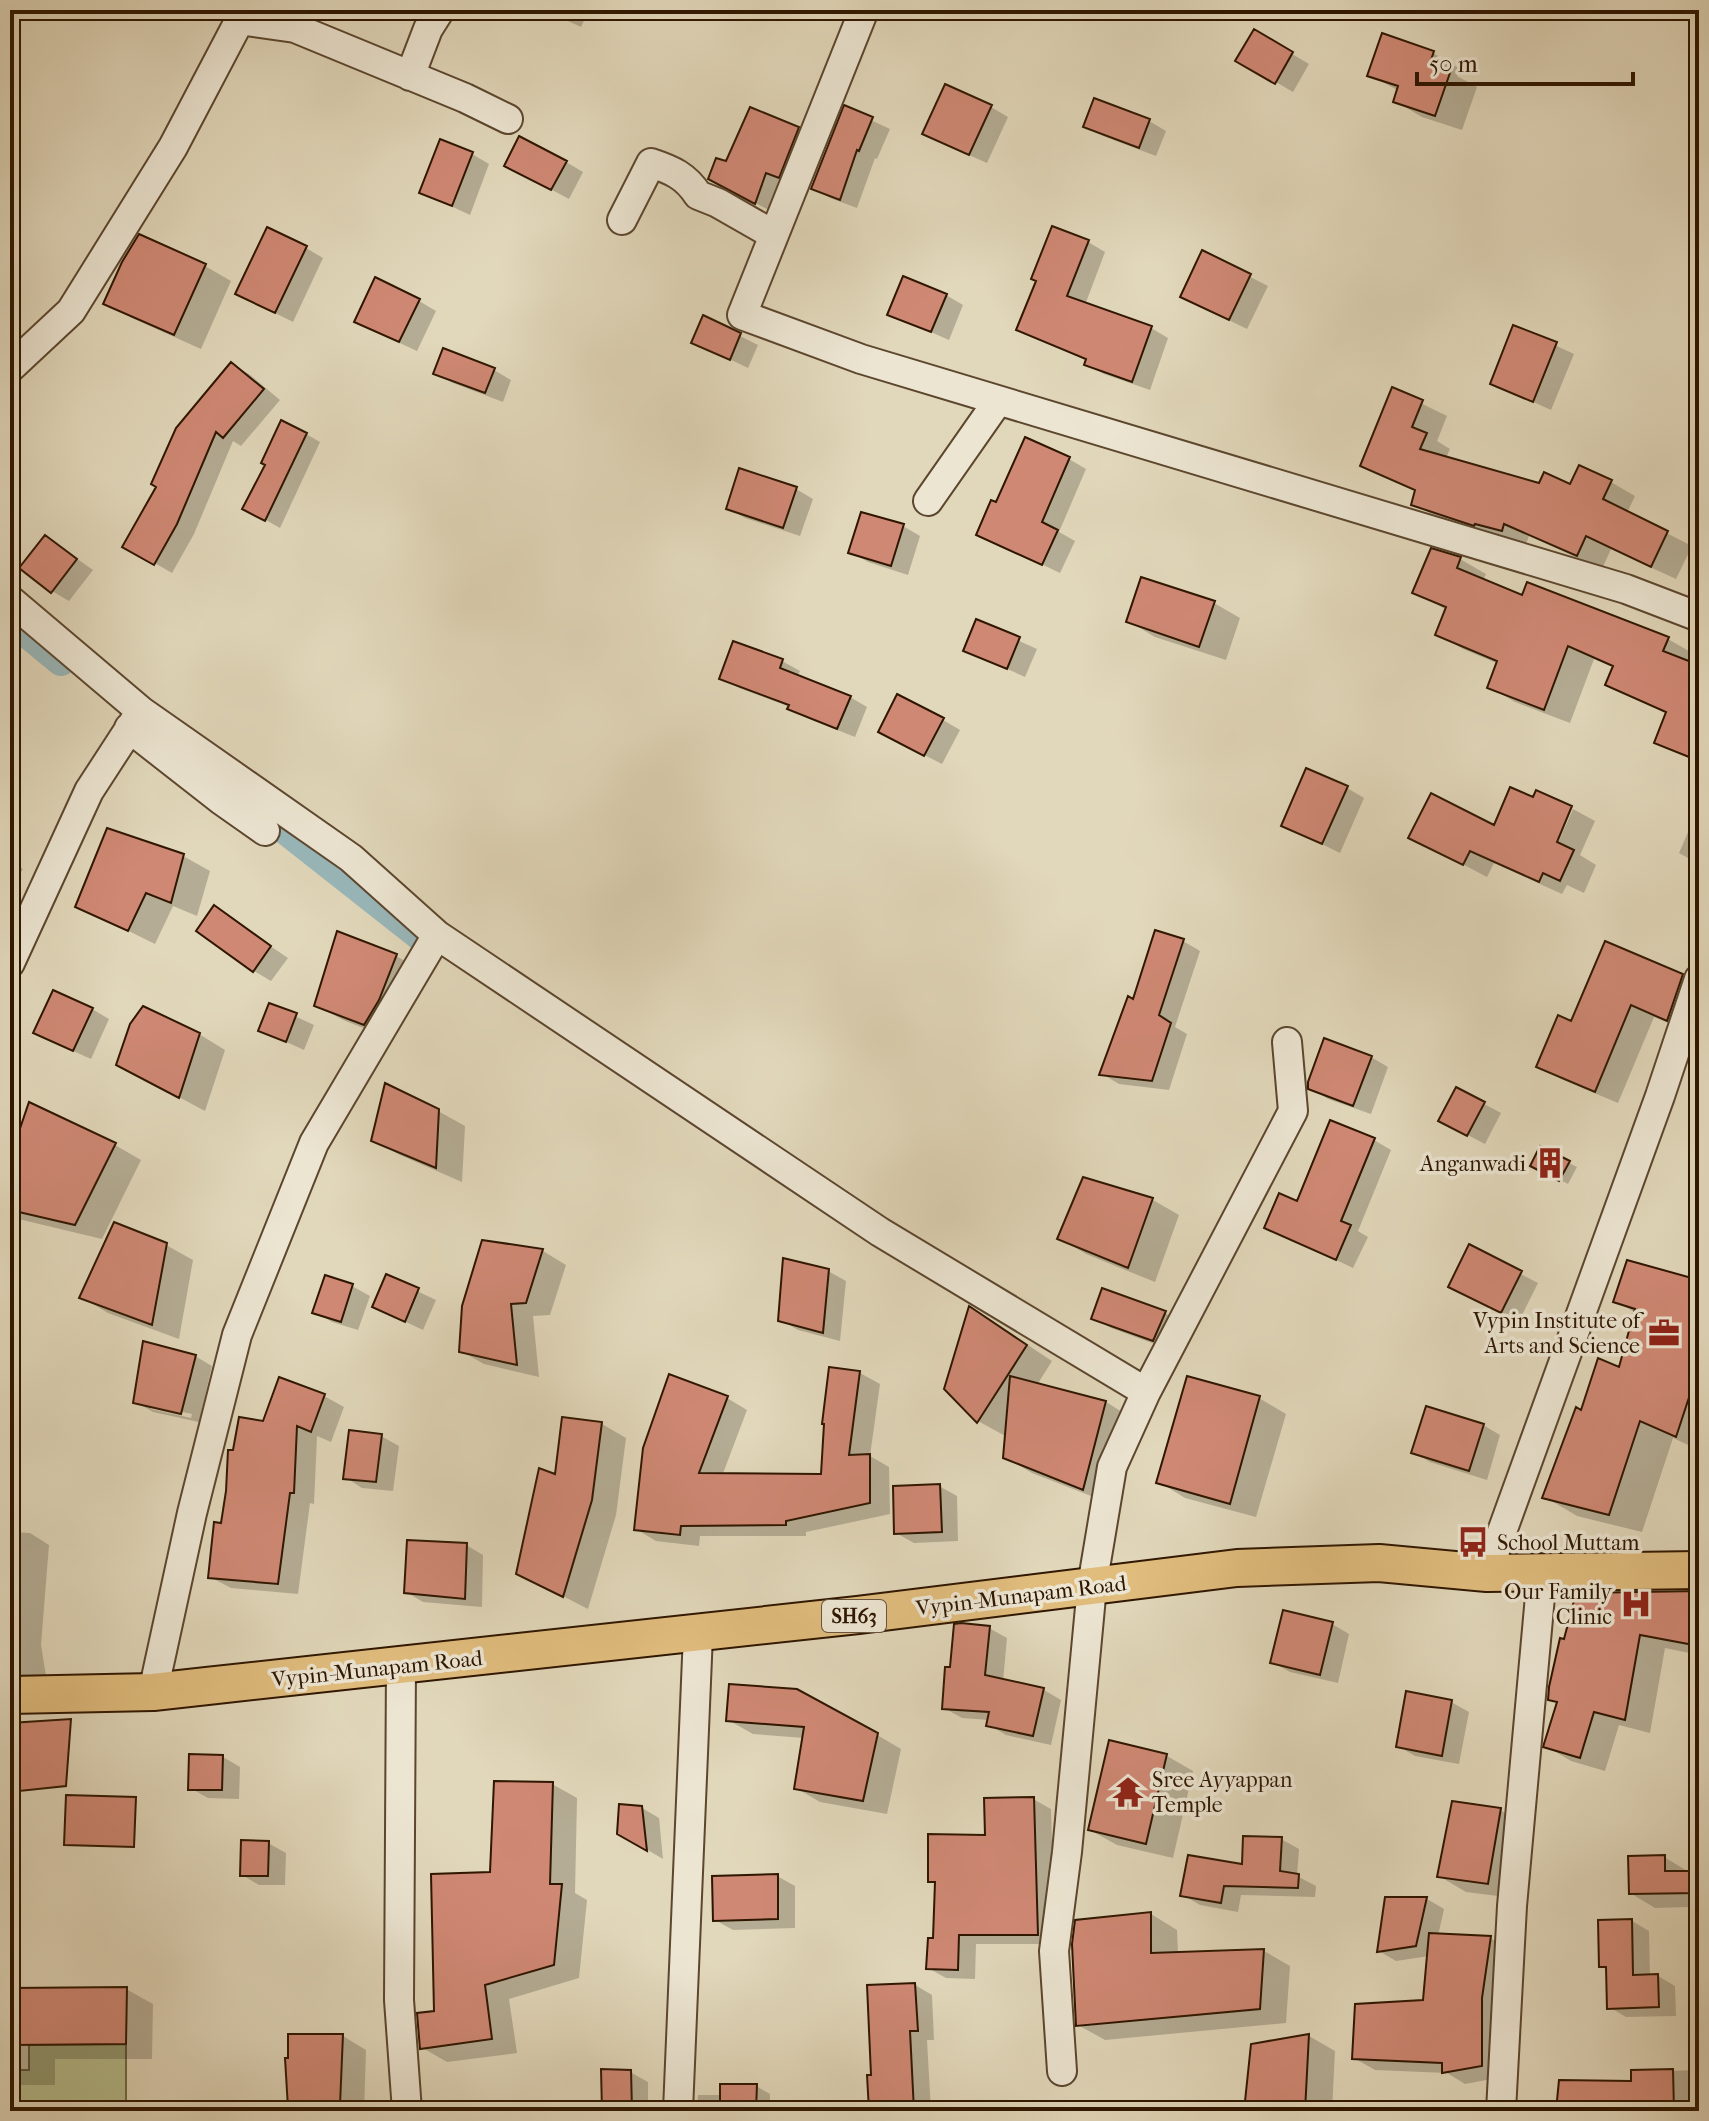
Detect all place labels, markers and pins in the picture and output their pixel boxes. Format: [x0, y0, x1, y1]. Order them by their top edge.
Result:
building icon: Anganwadi [1533, 1146, 1567, 1180]
place label: Anganwadi [1419, 1151, 1526, 1177]
place label: Vypin Institute of Arts and Science [1472, 1308, 1645, 1359]
office icon: Vypin Institute of Arts and Science [1647, 1316, 1681, 1350]
bus stop icon: School Muttam [1456, 1525, 1490, 1559]
place label: School Muttam [1497, 1530, 1640, 1556]
place label: Our Family Clinic [1504, 1579, 1613, 1630]
hospital icon: Our Family Clinic [1619, 1587, 1653, 1621]
place label: Sree Ayyappan Temple [1152, 1767, 1293, 1818]
temple icon: Sree Ayyappan Temple [1111, 1775, 1145, 1809]

